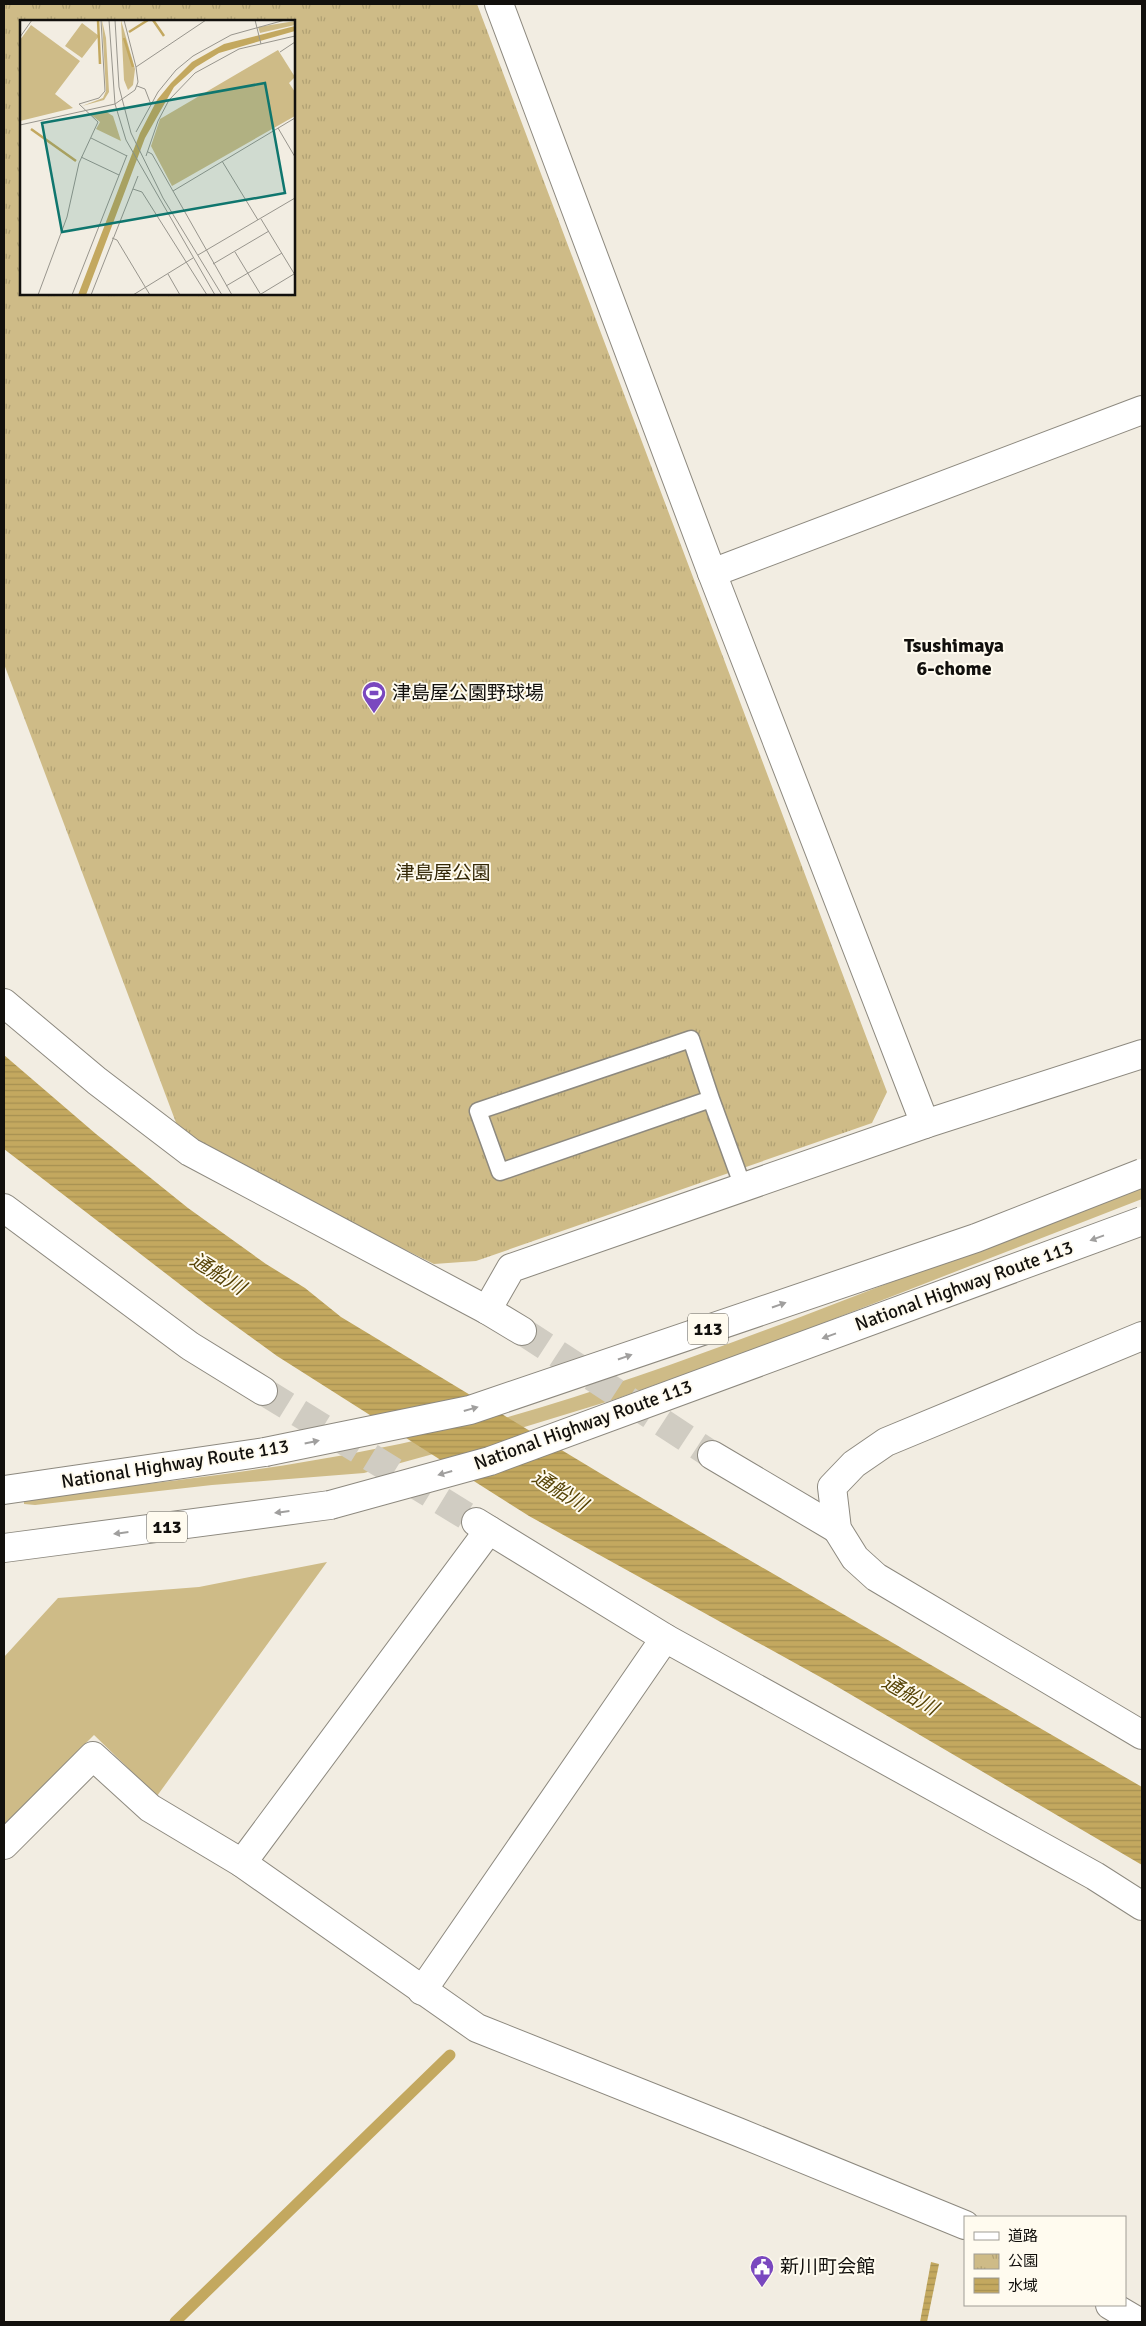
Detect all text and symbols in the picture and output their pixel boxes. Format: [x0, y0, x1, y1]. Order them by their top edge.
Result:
inset map [20, 20, 295, 295]
district label: Tsushimaya 6-chome [904, 633, 1004, 681]
sports icon: 津島屋公園野球場 [361, 680, 387, 714]
place label: 津島屋公園野球場 [392, 681, 544, 705]
park label: 津島屋公園 [395, 861, 491, 885]
street label: National Highway Route 113 [852, 1235, 1076, 1337]
one-way arrow [1089, 1235, 1104, 1242]
water label: 通船川 [186, 1248, 252, 1302]
one-way arrow [772, 1300, 787, 1308]
road number: 113 [688, 1314, 728, 1345]
one-way arrow [821, 1332, 836, 1340]
one-way arrow [618, 1353, 633, 1360]
street label: National Highway Route 113 [471, 1374, 695, 1476]
one-way arrow [464, 1404, 479, 1412]
street label: National Highway Route 113 [59, 1434, 291, 1494]
one-way arrow [305, 1438, 320, 1446]
water label: 通船川 [528, 1465, 594, 1519]
one-way arrow [438, 1470, 453, 1478]
one-way arrow [274, 1508, 290, 1516]
road number: 113 [147, 1511, 187, 1542]
one-way arrow [112, 1529, 128, 1537]
water label: 通船川 [878, 1669, 944, 1722]
legend [964, 2216, 1126, 2306]
text: 道路 [1008, 2227, 1038, 2245]
text: 公園 [1008, 2252, 1038, 2270]
public building icon: 新川町会館 [749, 2254, 775, 2288]
place label: 新川町会館 [780, 2255, 875, 2279]
text: 水域 [1008, 2277, 1038, 2295]

